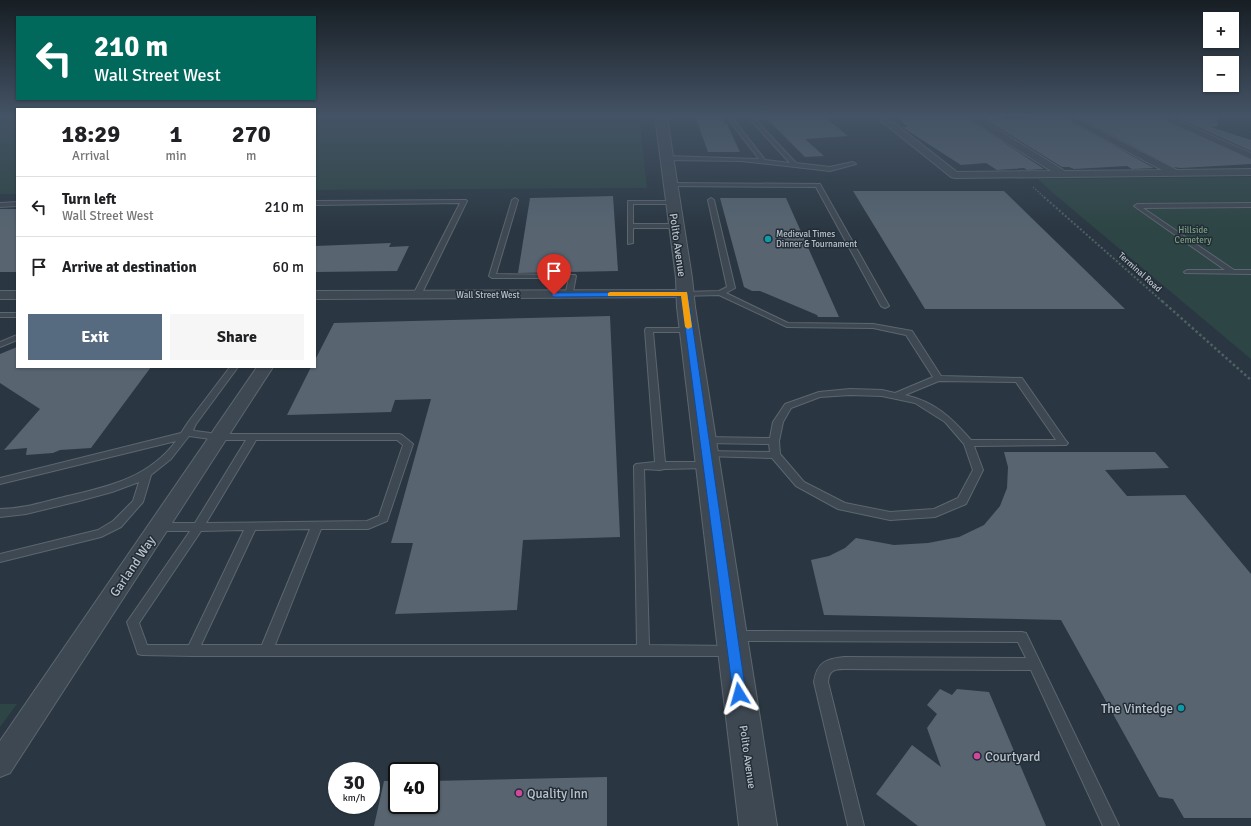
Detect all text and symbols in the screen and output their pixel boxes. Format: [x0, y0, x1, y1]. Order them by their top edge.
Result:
map controls [1203, 12, 1239, 92]
button: + [1203, 12, 1239, 48]
text: 210 m [94, 30, 168, 64]
icon: left [28, 32, 80, 84]
button: − [1203, 56, 1239, 92]
text: Wall Street West [94, 64, 221, 86]
text: 18:29 [61, 119, 120, 149]
text: 1 [170, 119, 182, 149]
text: 270 [232, 119, 271, 149]
text: Arrival [72, 148, 109, 164]
text: min [166, 148, 187, 164]
text: m [246, 148, 256, 164]
text: Turn left [62, 190, 116, 208]
icon: left [28, 196, 50, 218]
text: 210 m [264, 198, 304, 216]
text: Wall Street West [62, 208, 154, 224]
street label: Polito Avenue [667, 212, 688, 278]
park label: Hillside Cemetery [1175, 225, 1212, 246]
place label: Medieval Times Dinner & Tournament [776, 229, 857, 250]
marker: Medieval Times Dinner & Tournament [763, 234, 773, 244]
street label: Terminal Road [1116, 250, 1164, 295]
pin [537, 254, 571, 295]
icon: arrive [28, 256, 50, 278]
text: Arrive at destination [62, 258, 197, 276]
text: 60 m [273, 258, 304, 276]
icon: arrive [543, 260, 565, 282]
street label: Wall Street West [456, 290, 520, 301]
button: Exit [28, 314, 162, 360]
button: Share [170, 314, 304, 360]
street label: Garland Way [107, 533, 159, 600]
position arrow [718, 673, 760, 715]
place label: The Vintedge [1101, 701, 1173, 717]
marker: The Vintedge [1176, 703, 1186, 713]
street label: Polito Avenue [737, 724, 758, 790]
place label: Courtyard [985, 749, 1040, 765]
marker: Courtyard [972, 751, 982, 761]
speed limit sign: 40 [388, 762, 440, 814]
text: 30 [343, 770, 365, 795]
place label: Quality Inn [527, 786, 588, 802]
marker: Quality Inn [514, 788, 524, 798]
text: km/h [343, 792, 365, 804]

